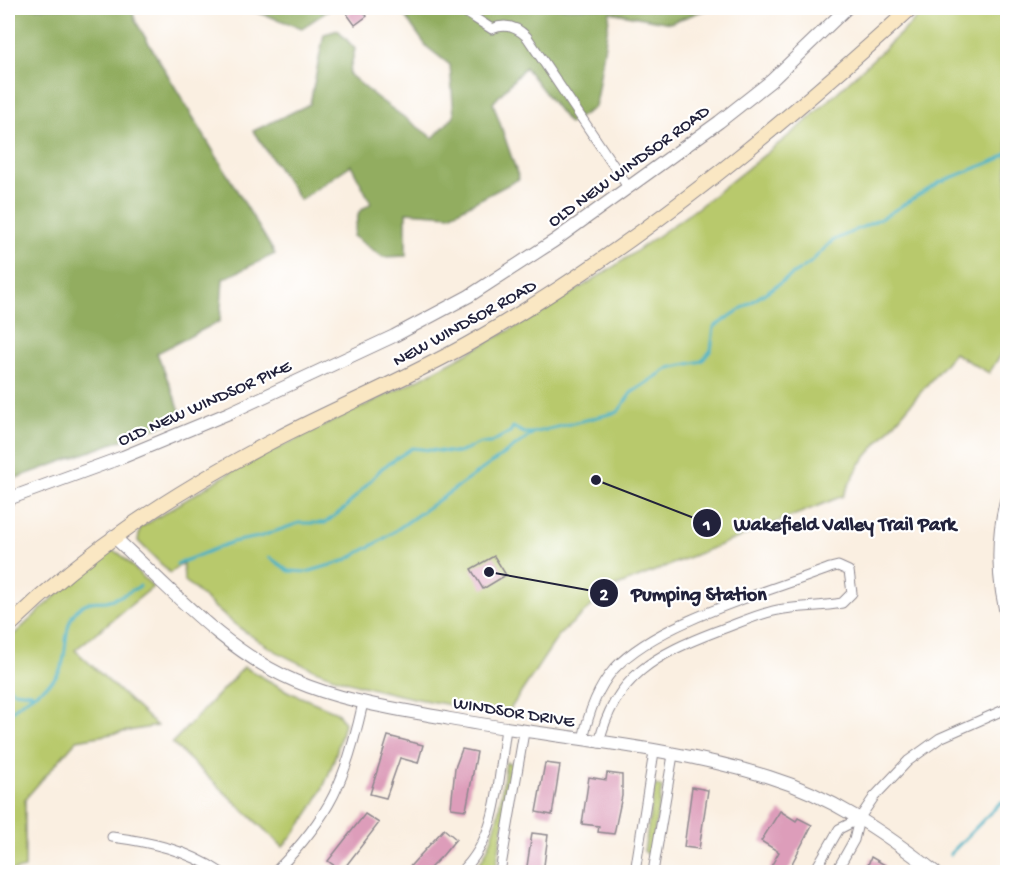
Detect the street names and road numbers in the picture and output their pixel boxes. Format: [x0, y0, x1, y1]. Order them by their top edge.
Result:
street label: OLD NEW WINDSOR ROAD [545, 101, 715, 233]
street label: NEW WINDSOR ROAD [390, 276, 541, 372]
street label: OLD NEW WINDSOR PIKE [115, 356, 296, 452]
street label: WINDSOR DRIVE [451, 693, 577, 734]

